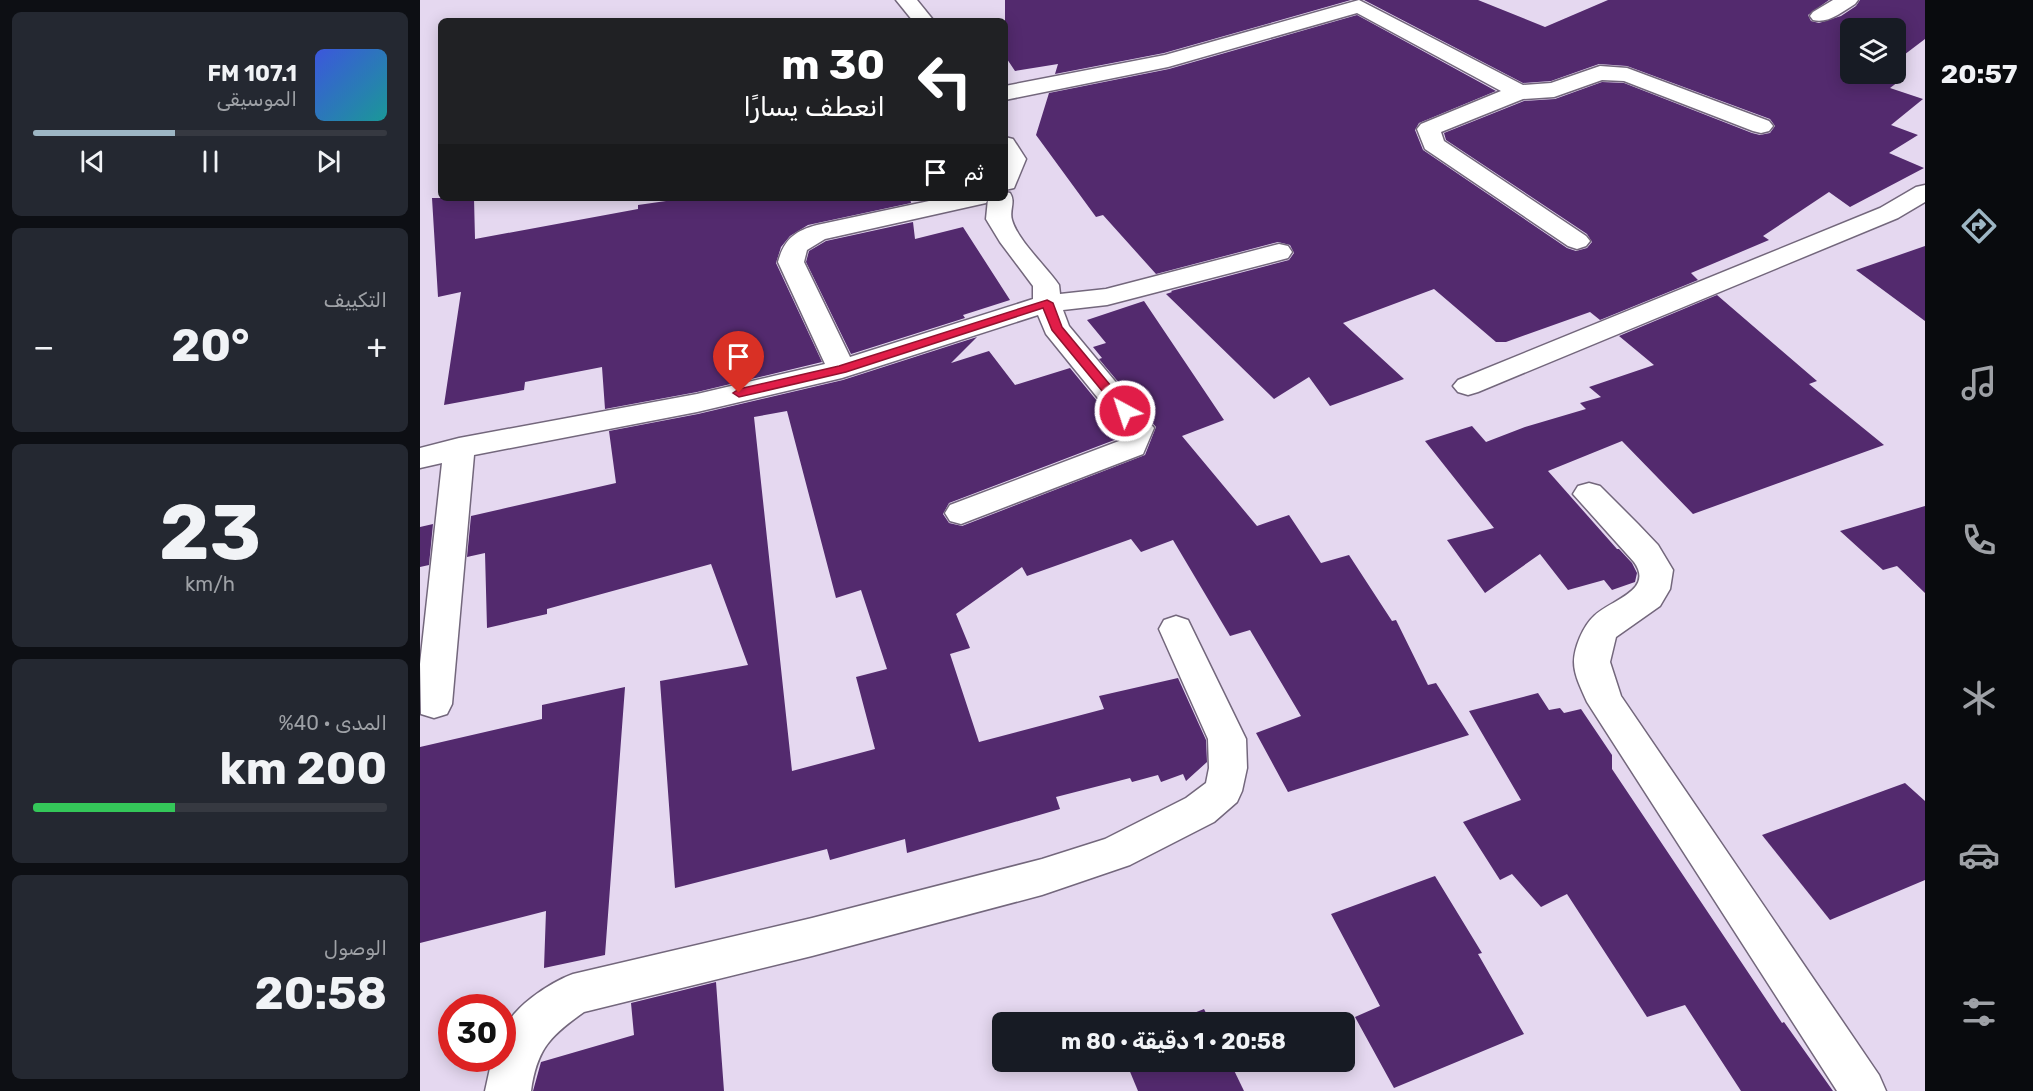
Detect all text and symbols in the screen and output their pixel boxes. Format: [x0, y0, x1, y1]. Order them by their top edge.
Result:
map controls [1840, 18, 1906, 84]
button: layers [1840, 18, 1906, 84]
text: 30 m [781, 40, 885, 90]
icon: left [906, 42, 984, 120]
text: 20:57 [1941, 58, 2017, 90]
text: 107.1 FM [208, 60, 297, 87]
text: الموسيقى [216, 87, 297, 111]
text: انعطف يسارًا [743, 91, 885, 123]
icon: previous [76, 145, 109, 178]
icon: pause [194, 145, 227, 178]
icon: next [312, 145, 345, 178]
icon: arrive [919, 156, 952, 189]
text: ثم [964, 159, 984, 186]
icon: directions [1958, 205, 2000, 247]
text: التكييف [324, 288, 387, 312]
text: 20° [171, 319, 250, 372]
text: − [33, 327, 54, 366]
text: + [366, 327, 387, 366]
pin [713, 331, 764, 393]
icon: arrive [722, 340, 755, 373]
icon: music [1958, 362, 2000, 404]
position arrow [1093, 379, 1157, 443]
text: 23 [159, 486, 261, 579]
icon: phone [1958, 519, 2000, 561]
text: km/h [185, 572, 235, 596]
icon: climate [1958, 677, 2000, 719]
text: المدى · 40% [279, 711, 387, 735]
text: 200 km [219, 742, 387, 795]
icon: car [1958, 834, 2000, 876]
text: الوصول [324, 936, 387, 960]
text: 20:58 [254, 967, 387, 1020]
icon: filters [1958, 991, 2000, 1033]
speed limit sign: 30 [438, 994, 516, 1072]
text: 20:58 · 1 دقيقة · 80 m [1061, 1028, 1286, 1055]

